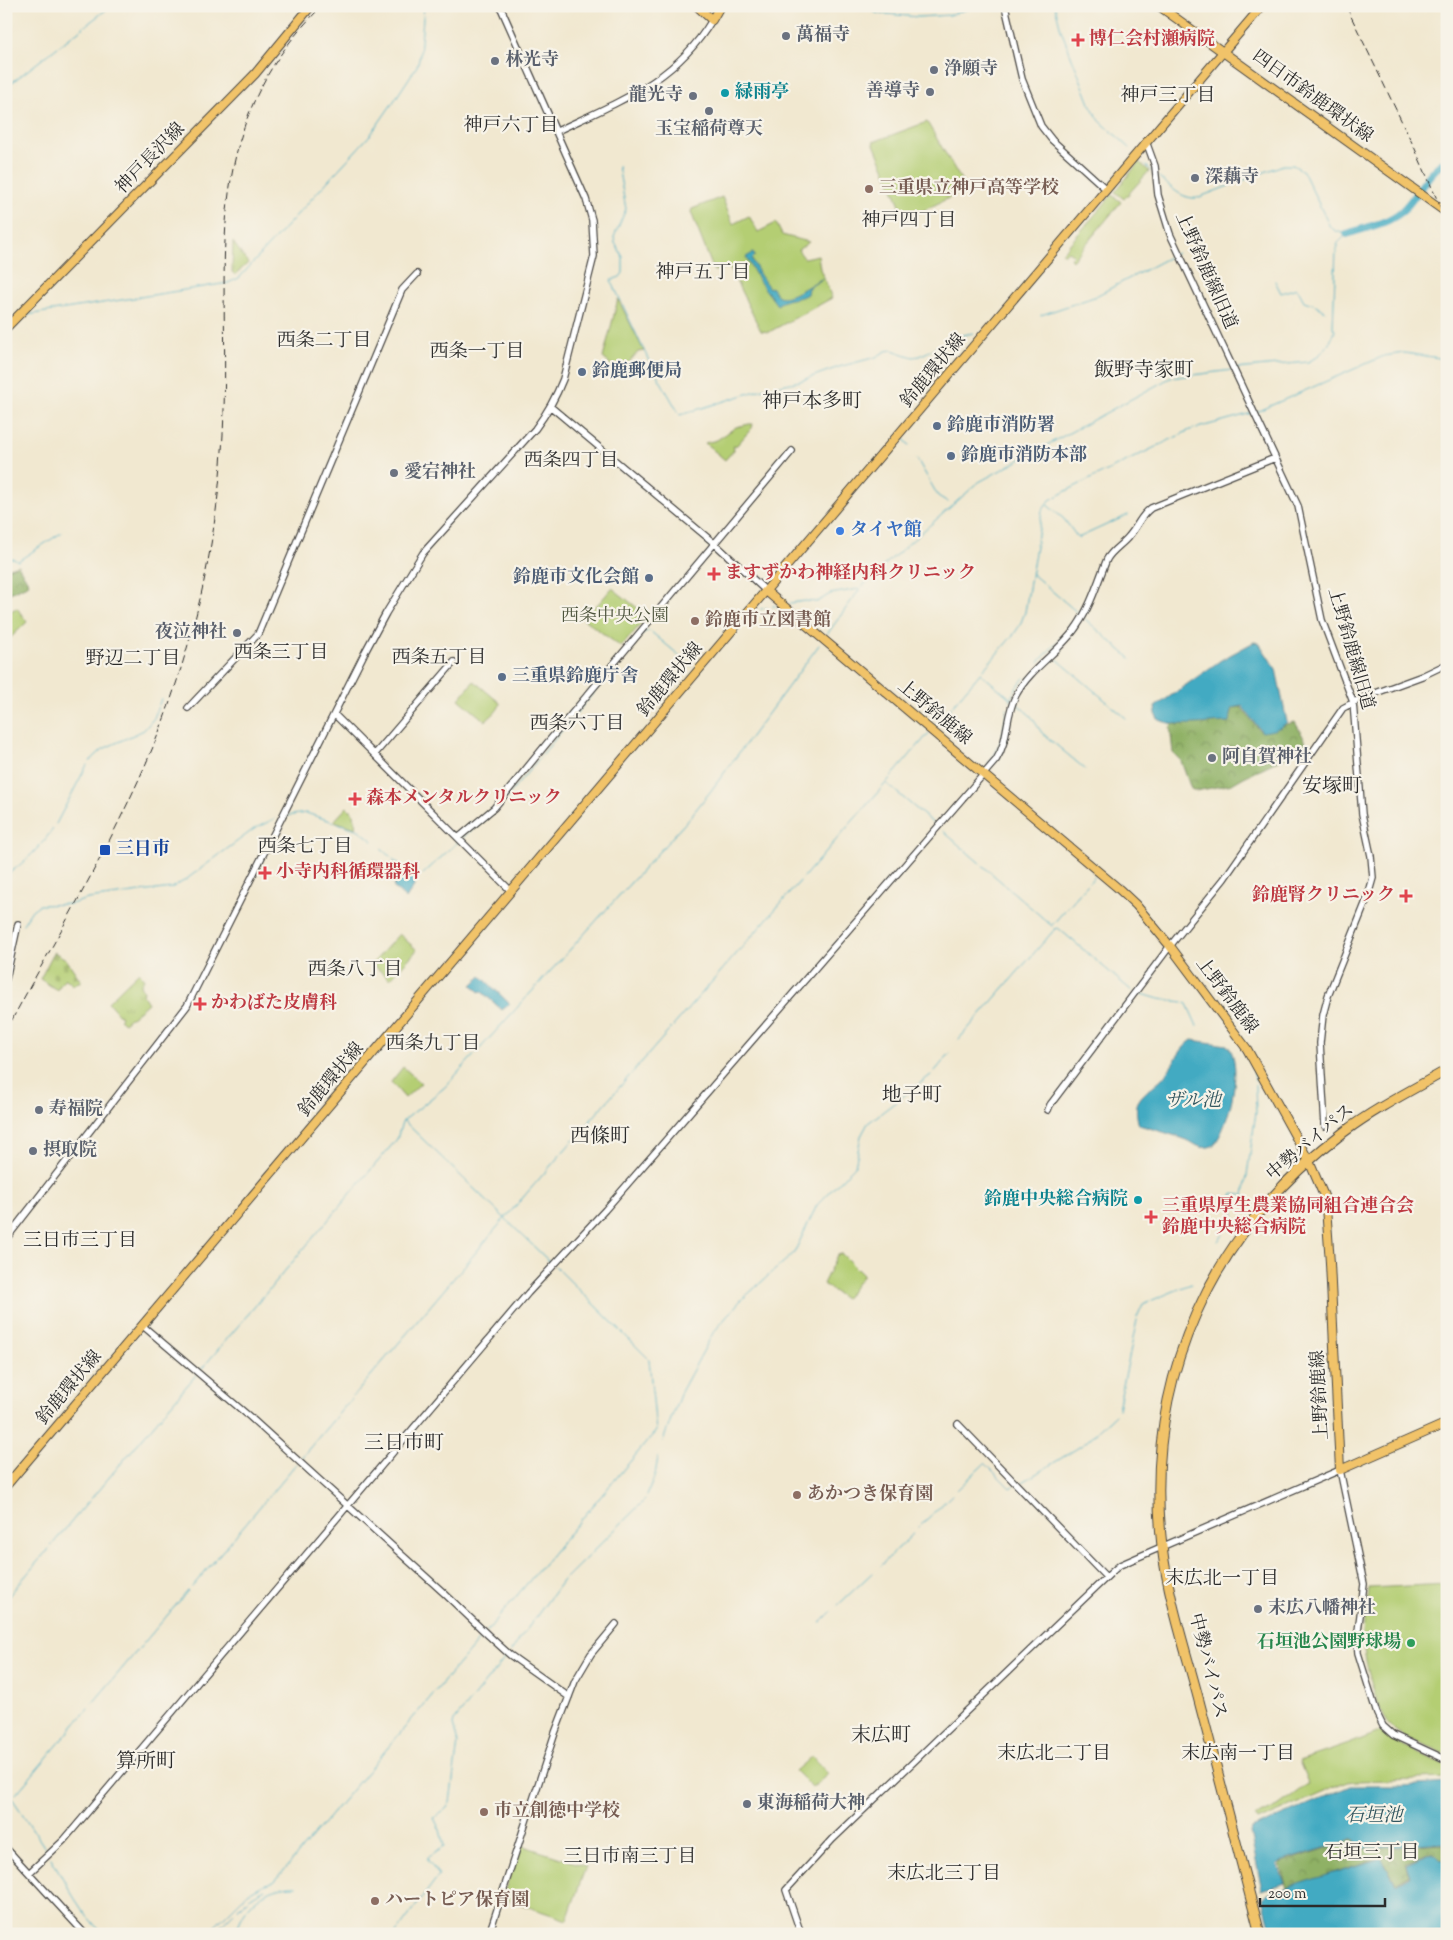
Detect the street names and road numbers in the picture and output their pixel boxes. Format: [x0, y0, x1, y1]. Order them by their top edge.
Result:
street label: 四日市鈴鹿環状線 [1246, 44, 1378, 150]
street label: 神戸長沢線 [110, 118, 192, 200]
street label: 上野鈴鹿線旧道 [1167, 208, 1243, 334]
street label: 鈴鹿環状線 [895, 328, 973, 414]
street label: 上野鈴鹿線旧道 [1320, 585, 1380, 713]
street label: 鈴鹿環状線 [632, 637, 710, 723]
street label: 上野鈴鹿線 [891, 674, 977, 752]
street label: 上野鈴鹿線 [1189, 952, 1263, 1040]
street label: 鈴鹿環状線 [293, 1037, 371, 1123]
street label: 中勢バイパス [1261, 1098, 1361, 1188]
street label: 鈴鹿環状線 [31, 1345, 109, 1431]
street label: 上野鈴鹿線 [1306, 1349, 1336, 1441]
street label: 中勢バイパス [1181, 1611, 1233, 1721]

